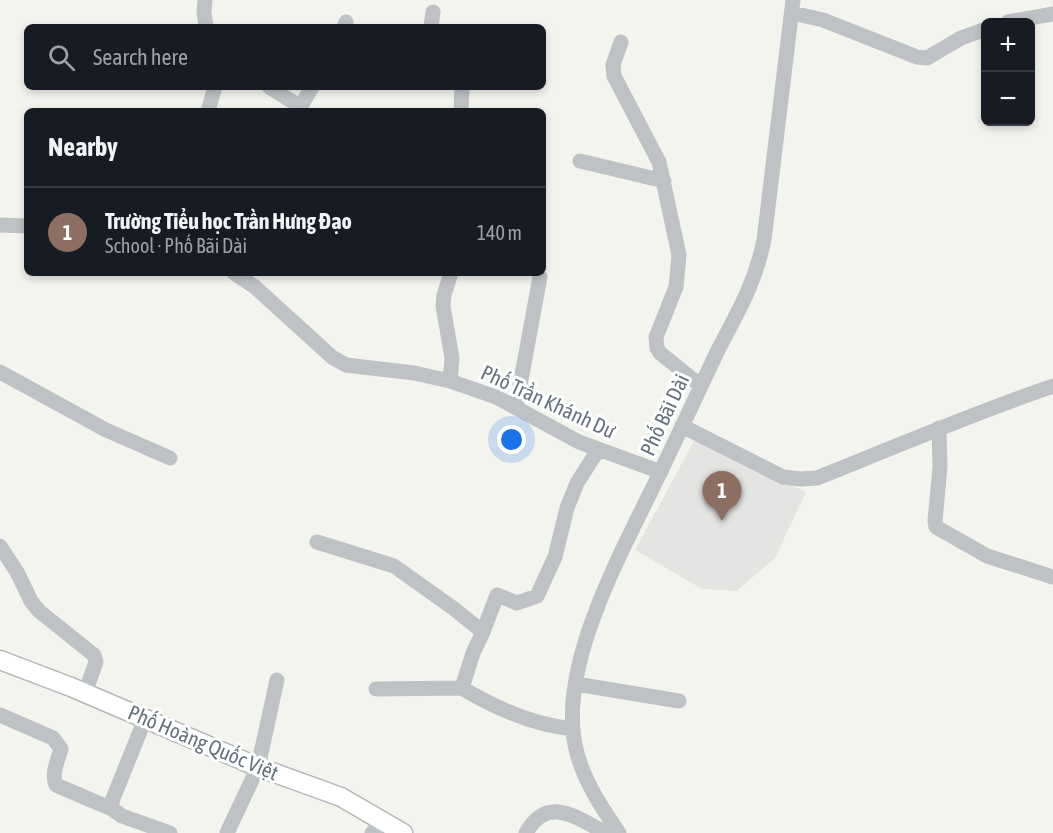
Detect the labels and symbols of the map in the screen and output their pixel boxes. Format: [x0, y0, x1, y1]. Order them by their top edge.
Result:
street label: Phố Trần Khánh Dư [478, 360, 620, 443]
street label: Phố Bãi Dài [635, 370, 693, 459]
your location [497, 425, 526, 454]
pin: 1 [702, 472, 742, 521]
street label: Phố Hoàng Quốc Việt [125, 700, 282, 785]

